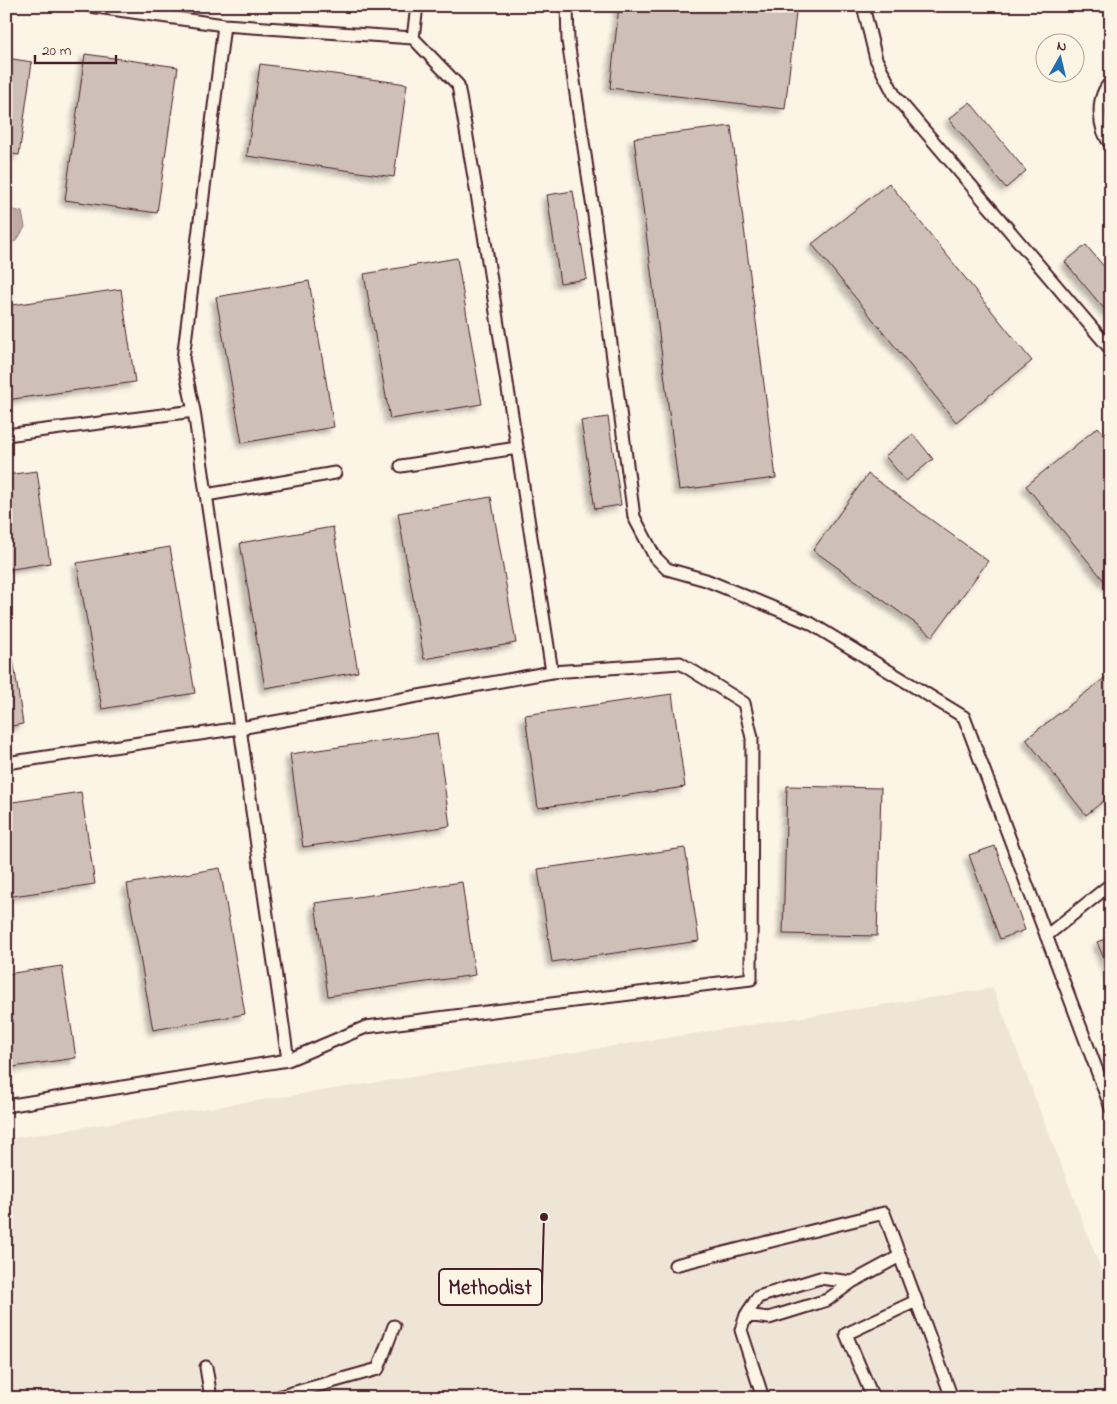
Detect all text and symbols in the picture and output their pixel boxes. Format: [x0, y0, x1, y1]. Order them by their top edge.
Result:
scale bar [35, 32, 116, 64]
north arrow [1034, 32, 1084, 82]
text: N [1055, 36, 1068, 58]
text: 20 m [42, 40, 72, 62]
callout: Methodist [439, 1269, 542, 1305]
text: Methodist [448, 1274, 533, 1304]

